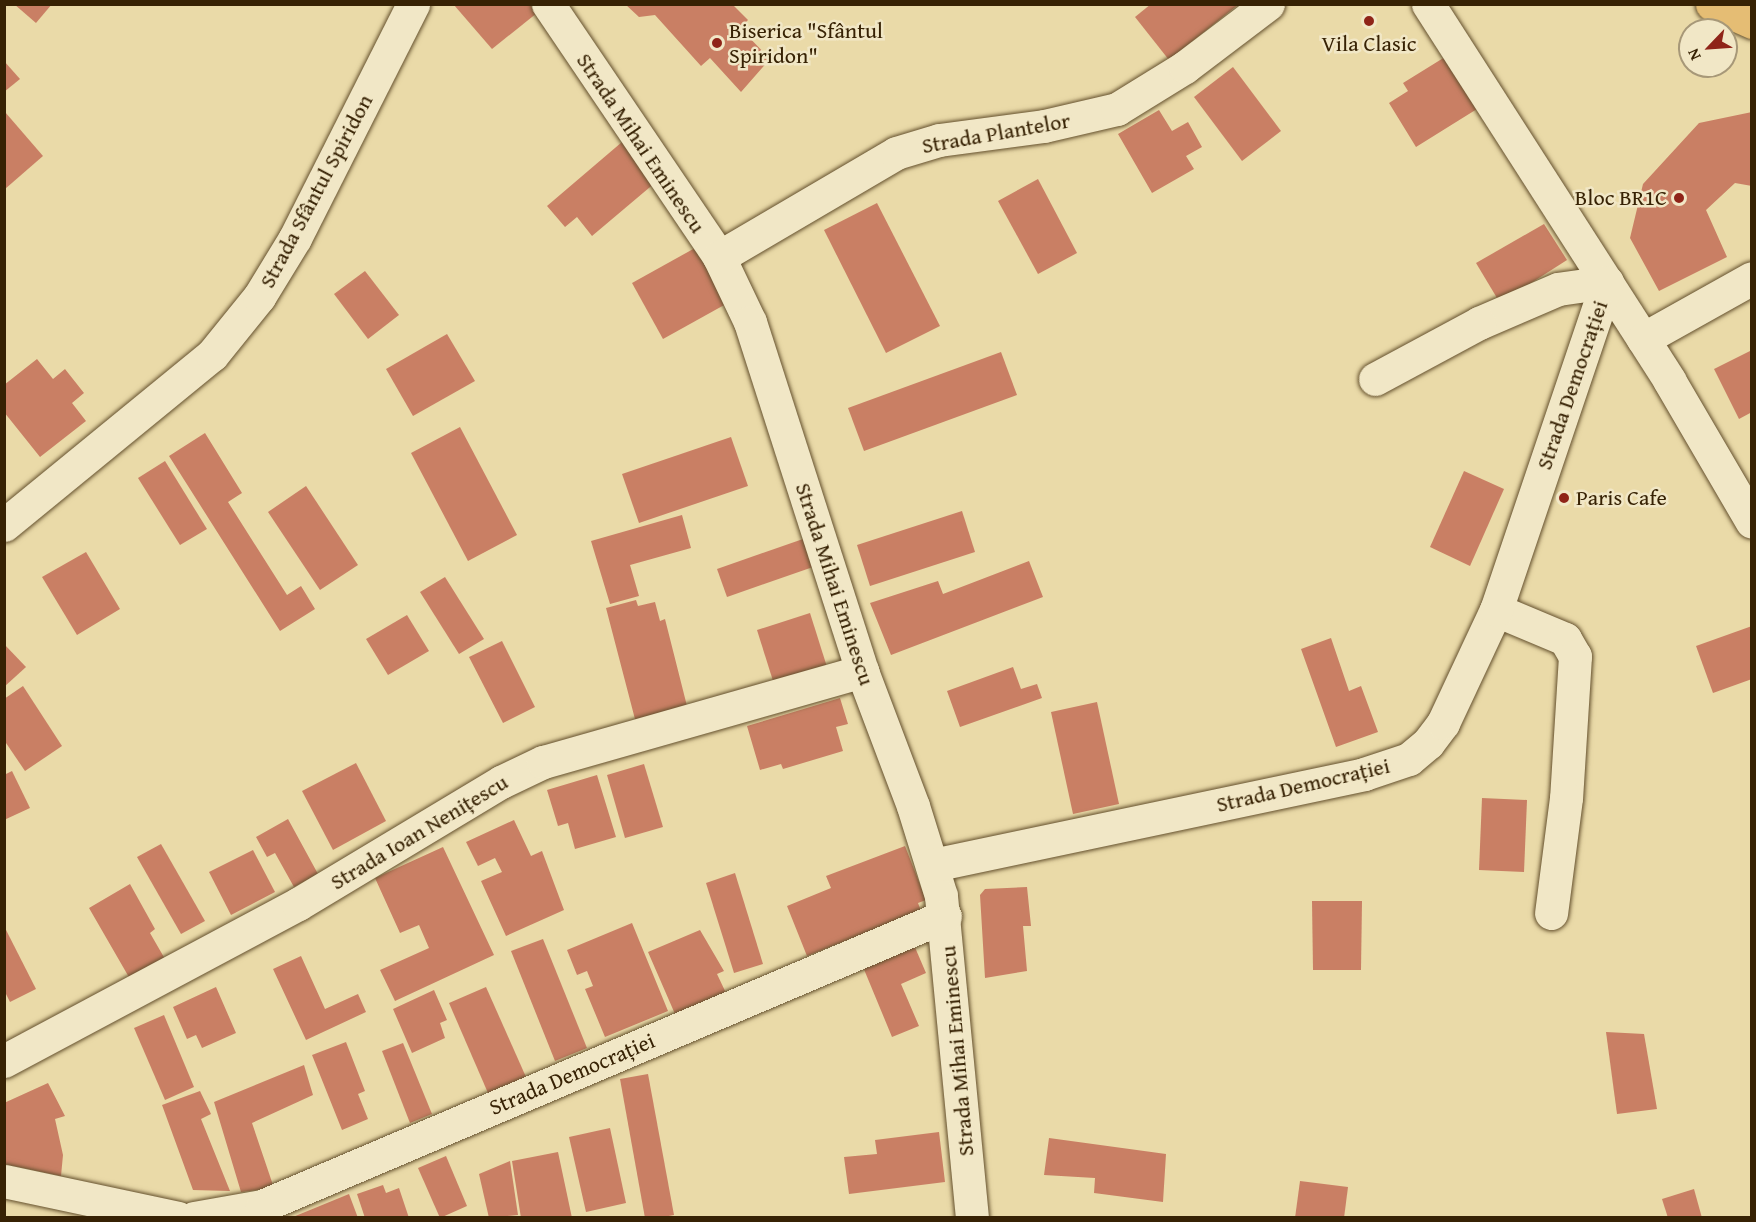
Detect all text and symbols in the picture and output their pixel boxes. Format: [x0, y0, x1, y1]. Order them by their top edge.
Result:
marker: Vila Clasic [1362, 14, 1376, 28]
place label: Biserica "Sfântul Spiridon" [729, 17, 883, 68]
north arrow [1678, 18, 1738, 78]
place label: Vila Clasic [1321, 31, 1417, 57]
marker: Biserica "Sfântul Spiridon" [710, 36, 724, 50]
text: N [1680, 45, 1707, 65]
street label: Strada Mihai Eminescu [571, 48, 711, 238]
street label: Strada Sfântul Spiridon [254, 90, 378, 292]
street label: Strada Plantelor [920, 107, 1072, 159]
place label: Bloc BR1C [1575, 185, 1667, 211]
marker: Bloc BR1C [1672, 191, 1686, 205]
street label: Strada Democrației [1531, 297, 1613, 473]
street label: Strada Mihai Eminescu [790, 480, 880, 688]
place label: Paris Cafe [1576, 485, 1667, 511]
marker: Paris Cafe [1557, 491, 1571, 505]
street label: Strada Democrației [1214, 752, 1392, 818]
street label: Strada Ioan Nenițescu [326, 769, 512, 895]
street label: Strada Mihai Eminescu [935, 945, 979, 1157]
street label: Strada Democrației [485, 1027, 659, 1121]

